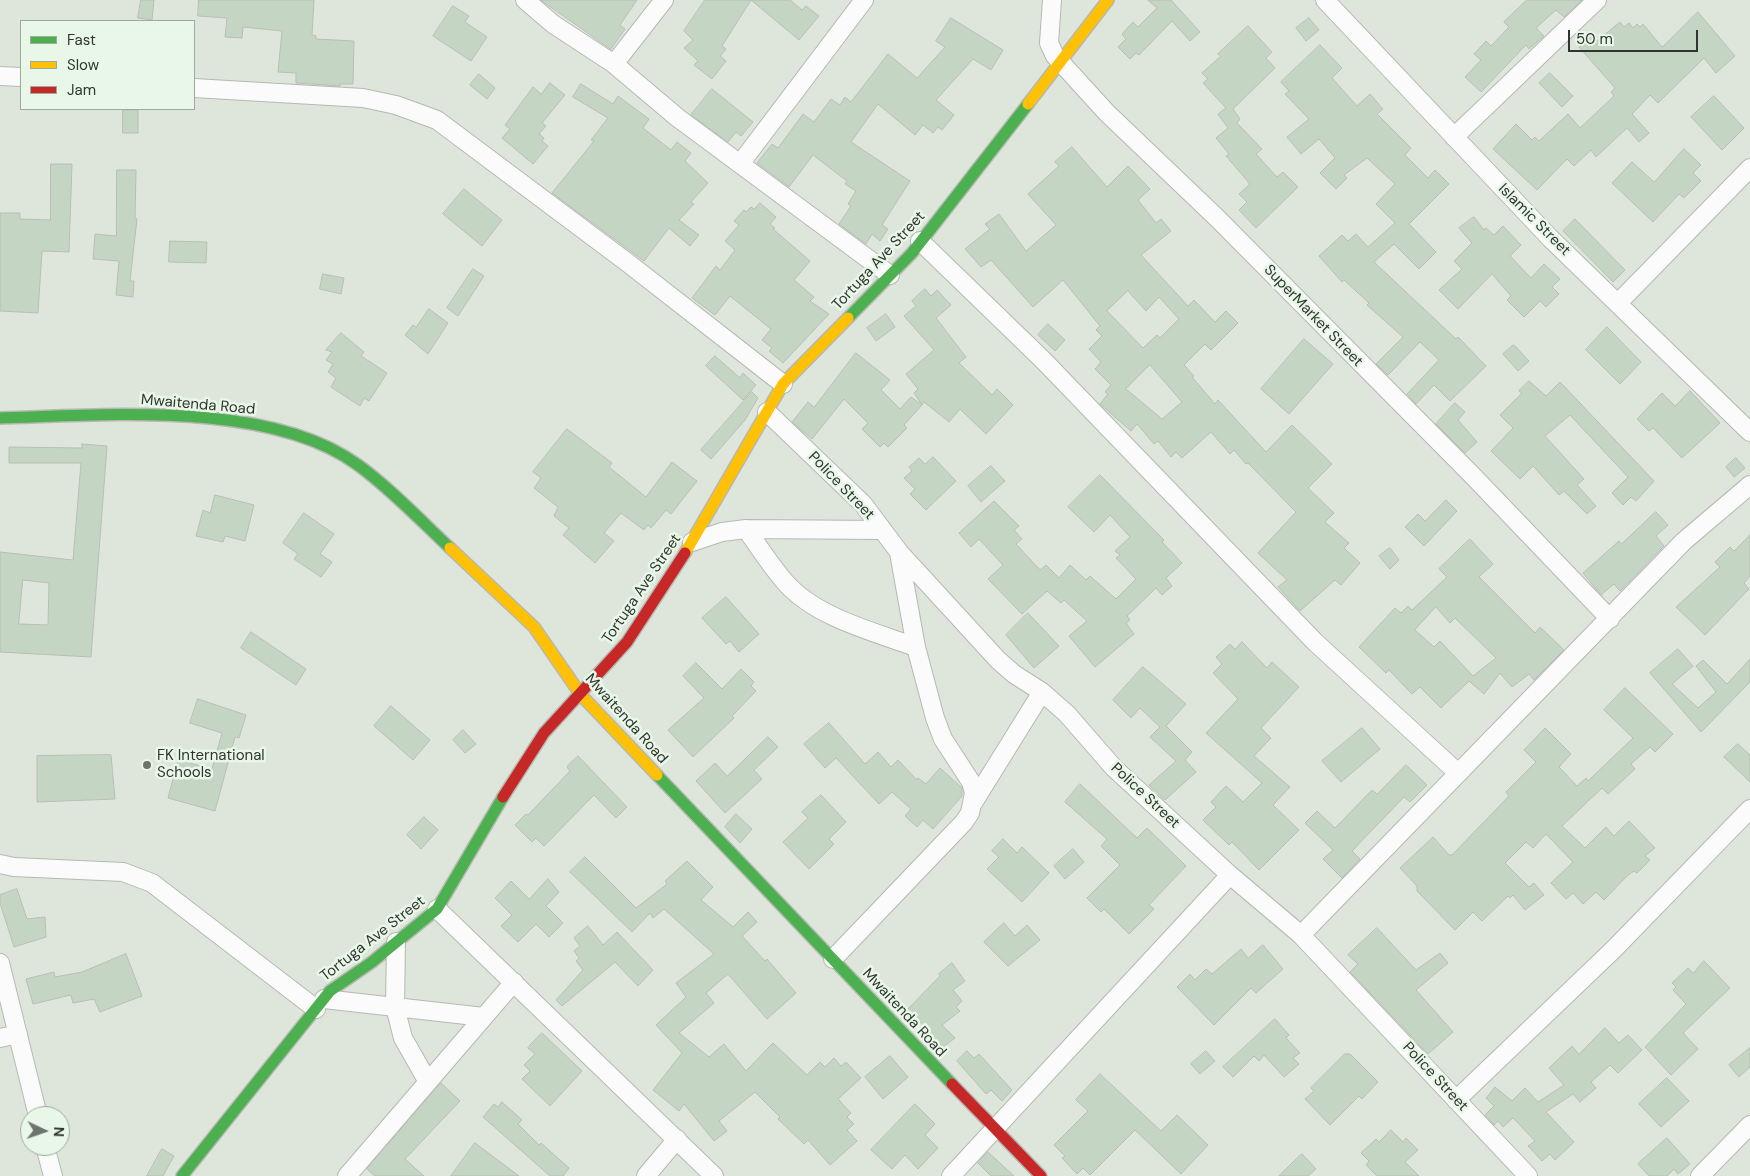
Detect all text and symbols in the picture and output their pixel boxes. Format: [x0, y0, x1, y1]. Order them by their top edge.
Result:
legend [20, 20, 195, 110]
scale bar [1570, 20, 1700, 52]
text: 50 m [1576, 29, 1613, 49]
text: Fast [67, 30, 96, 50]
text: Slow [67, 55, 99, 75]
text: Jam [67, 80, 96, 100]
street label: Islamic Street [1494, 180, 1574, 260]
street label: Tortuga Ave Street [829, 208, 929, 314]
street label: SuperMarket Street [1260, 261, 1366, 371]
street label: Mwaitenda Road [140, 391, 256, 419]
street label: Police Street [804, 448, 878, 524]
street label: Tortuga Ave Street [599, 531, 685, 647]
street label: Mwaitenda Road [581, 670, 671, 768]
place label: FK International Schools [157, 747, 265, 782]
marker: FK International Schools [141, 759, 153, 771]
street label: Police Street [1107, 760, 1183, 832]
street label: Tortuga Ave Street [317, 892, 429, 986]
street label: Mwaitenda Road [858, 965, 950, 1061]
street label: Police Street [1399, 1039, 1471, 1115]
north arrow [20, 1106, 70, 1156]
text: N [50, 1126, 68, 1137]

